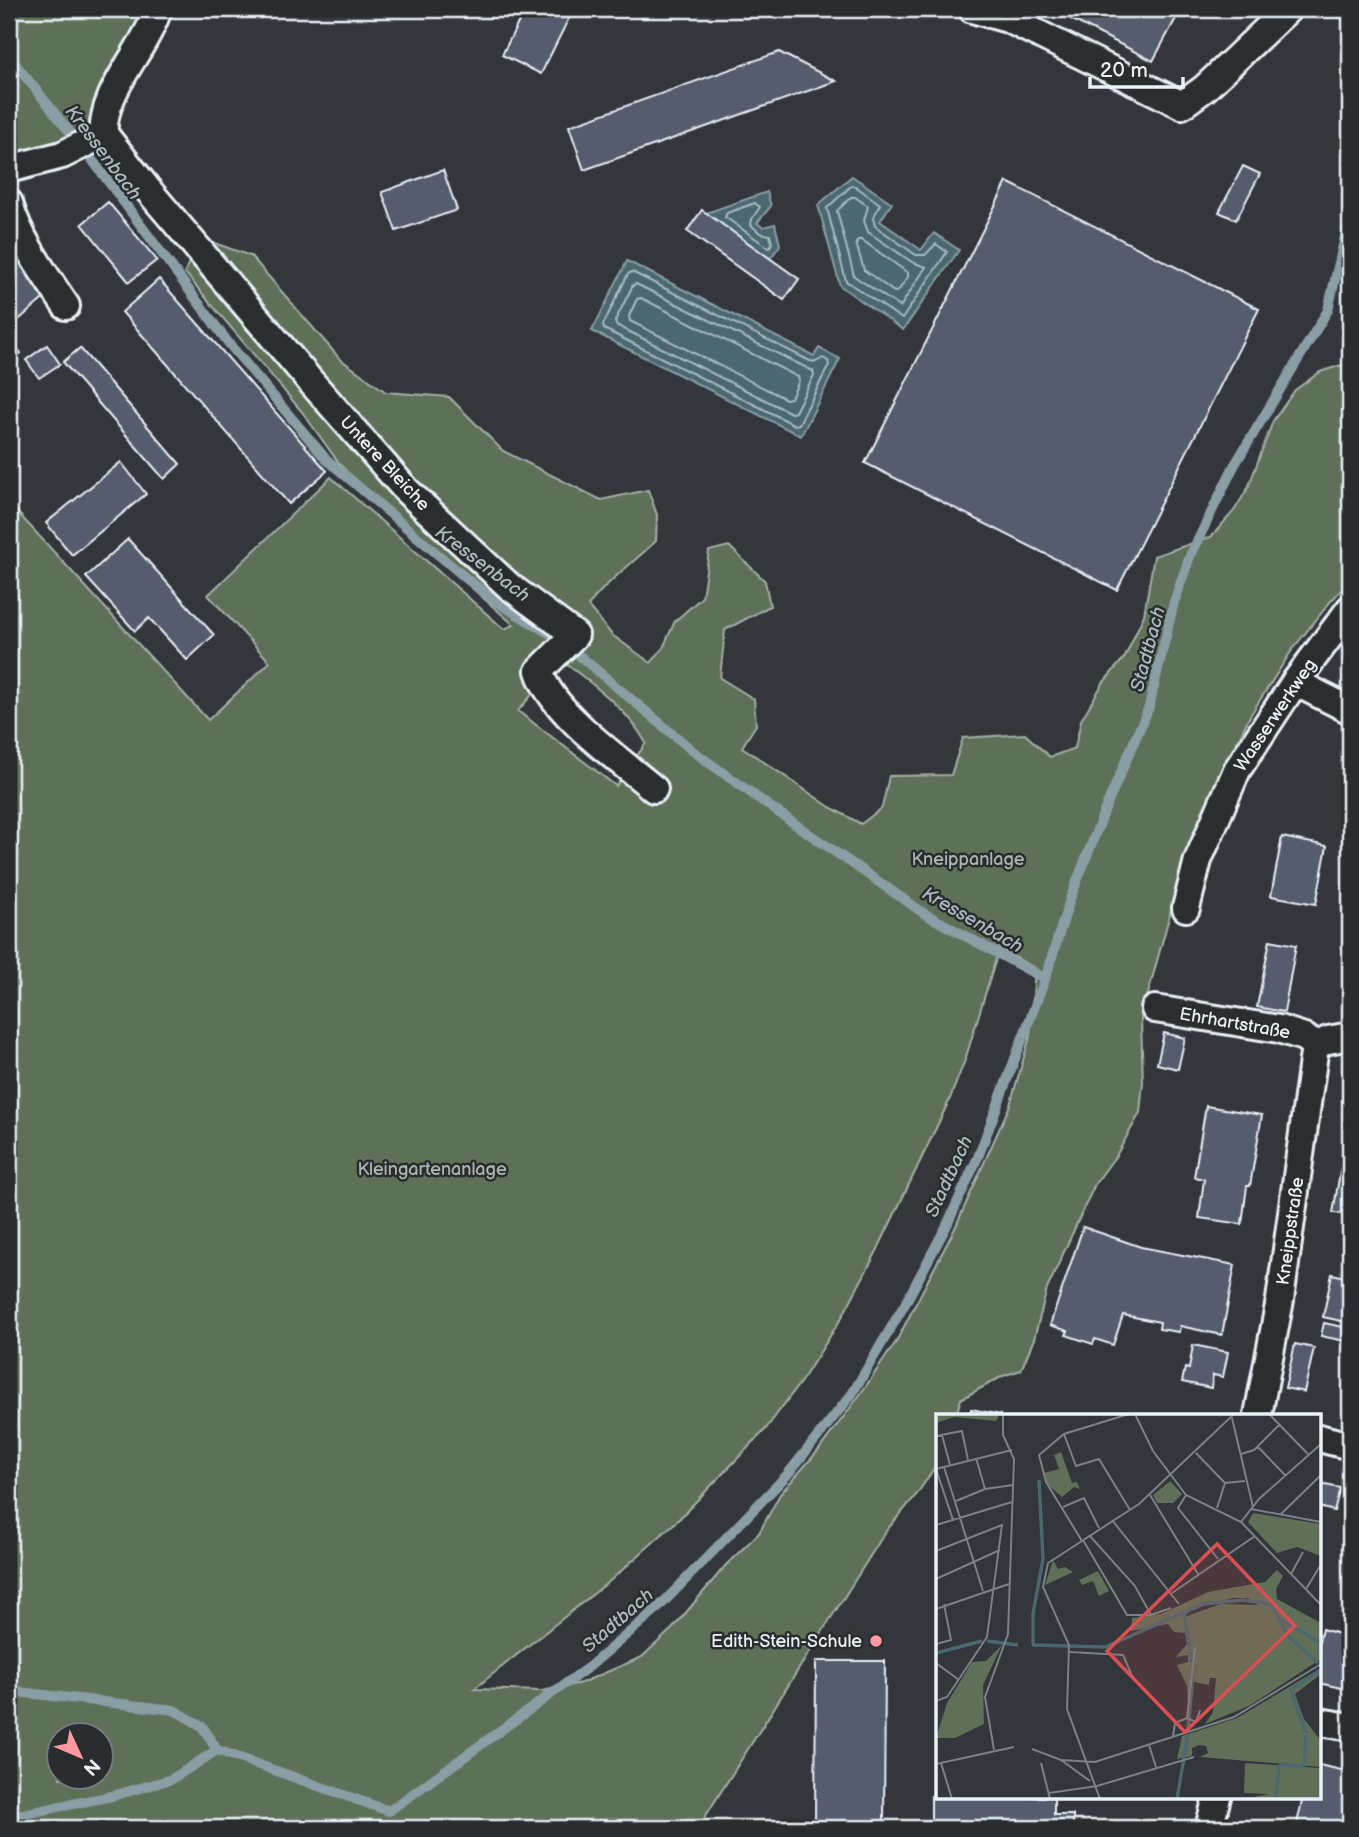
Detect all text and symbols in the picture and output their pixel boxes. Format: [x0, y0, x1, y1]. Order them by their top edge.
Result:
scale bar [1090, 46, 1182, 90]
text: 20 m [1100, 58, 1148, 83]
water label: Kressenbach [60, 101, 146, 205]
street label: Untere Bleiche [335, 412, 434, 515]
water label: Kressenbach [430, 521, 534, 607]
water label: Stadtbach [1126, 604, 1171, 694]
street label: Wasserwerkweg [1230, 655, 1321, 776]
park label: Kneippanlage [911, 849, 1025, 870]
water label: Kressenbach [918, 882, 1027, 958]
street label: Ehrhartstraße [1178, 1003, 1292, 1044]
water label: Stadtbach [921, 1132, 978, 1221]
park label: Kleingartenanlage [357, 1159, 507, 1180]
street label: Kneippstraße [1273, 1175, 1309, 1287]
inset map [936, 1414, 1320, 1798]
water label: Stadtbach [578, 1584, 658, 1658]
place label: Edith-Stein-Schule [711, 1631, 862, 1652]
marker: Edith-Stein-Schule [868, 1633, 884, 1649]
north arrow [46, 1722, 116, 1792]
text: N [78, 1754, 104, 1780]

